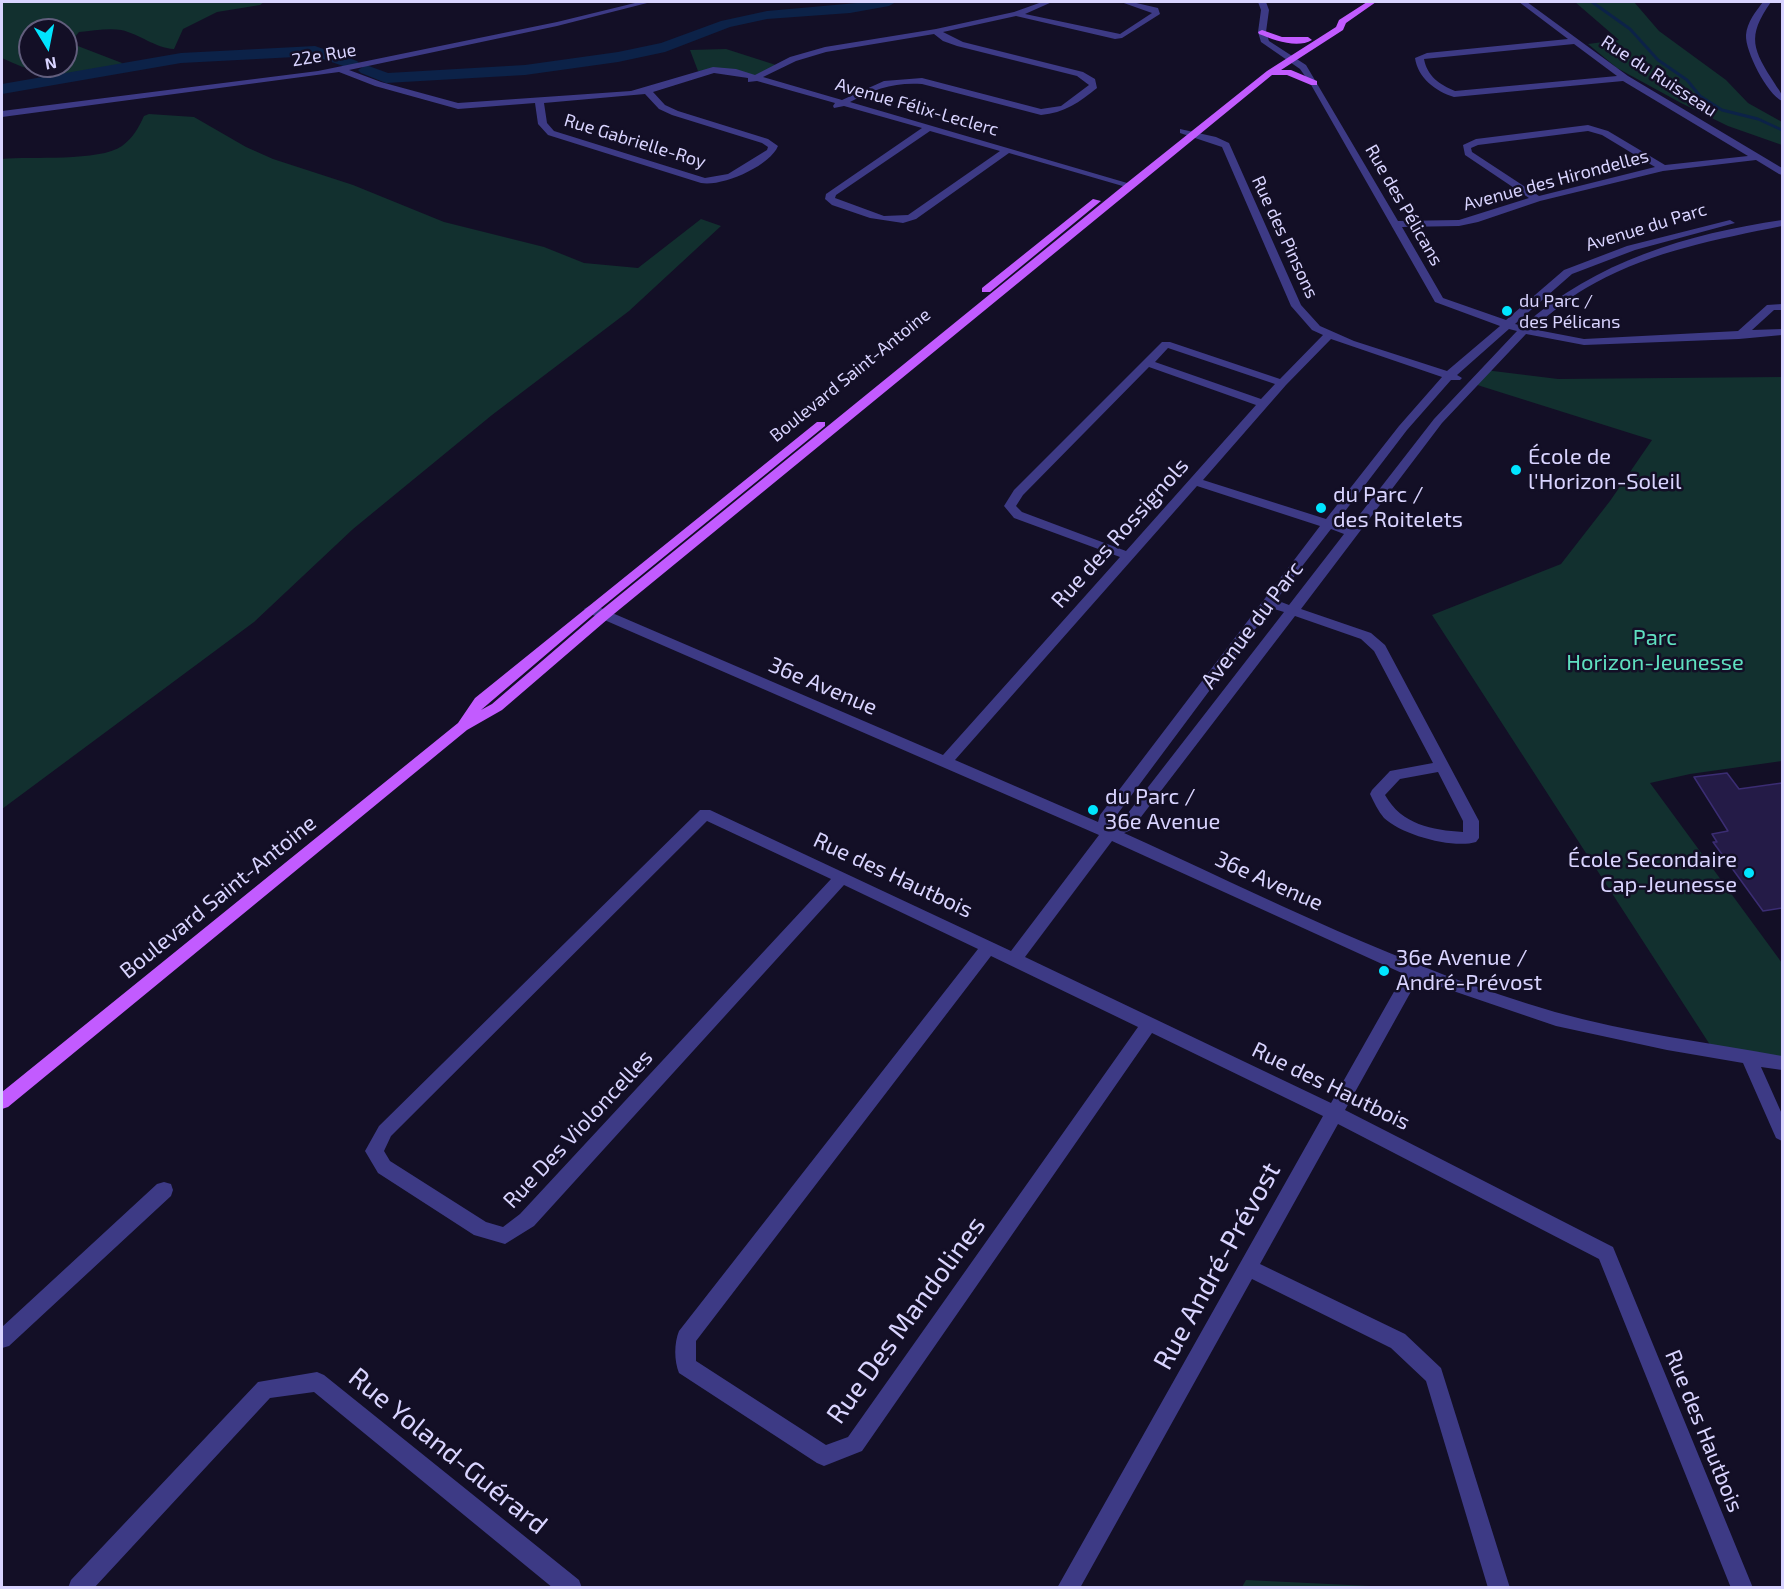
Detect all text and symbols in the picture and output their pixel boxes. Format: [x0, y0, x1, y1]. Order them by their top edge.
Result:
north arrow [18, 18, 78, 78]
street label: Rue du Ruisseau [1597, 31, 1721, 121]
street label: 22e Rue [290, 39, 358, 71]
text: N [44, 54, 58, 75]
street label: Avenue Félix-Leclerc [833, 73, 1001, 141]
street label: Rue Gabrielle-Roy [562, 109, 708, 173]
street label: Rue des Pélicans [1361, 141, 1447, 269]
street label: Avenue des Hirondelles [1461, 145, 1651, 215]
street label: Rue des Pinsons [1247, 172, 1323, 302]
street label: Avenue du Parc [1583, 198, 1709, 256]
place label: du Parc / des Pélicans [1519, 290, 1620, 332]
street label: Boulevard Saint-Antoine [765, 304, 935, 446]
marker: du Parc / des Pélicans [1500, 304, 1514, 318]
place label: École de l'Horizon-Soleil [1528, 444, 1681, 496]
street label: Rue des Rossignols [1046, 453, 1194, 613]
marker: École de l'Horizon-Soleil [1509, 463, 1523, 477]
place label: du Parc / des Roitelets [1333, 482, 1463, 534]
marker: du Parc / des Roitelets [1314, 501, 1328, 515]
street label: Avenue du Parc [1195, 556, 1309, 694]
park label: Parc Horizon-Jeunesse [1566, 625, 1744, 676]
street label: 36e Avenue [765, 651, 881, 721]
place label: du Parc / 36e Avenue [1105, 784, 1220, 836]
marker: du Parc / 36e Avenue [1086, 803, 1100, 817]
street label: Boulevard Saint-Antoine [115, 810, 321, 984]
street label: Rue des Hautbois [809, 827, 977, 923]
street label: 36e Avenue [1211, 846, 1327, 916]
place label: École Secondaire Cap-Jeunesse [1568, 847, 1737, 898]
marker: École Secondaire Cap-Jeunesse [1742, 866, 1756, 880]
place label: 36e Avenue / André-Prévost [1396, 945, 1542, 996]
marker: 36e Avenue / André-Prévost [1377, 964, 1391, 978]
street label: Rue des Hautbois [1248, 1036, 1414, 1136]
street label: Rue Des Violoncelles [498, 1044, 658, 1214]
street label: Rue André-Prévost [1147, 1157, 1287, 1375]
street label: Rue Des Mandolines [820, 1210, 992, 1430]
street label: Rue des Hautbois [1659, 1346, 1749, 1516]
street label: Rue Yoland-Guérard [342, 1361, 554, 1541]

